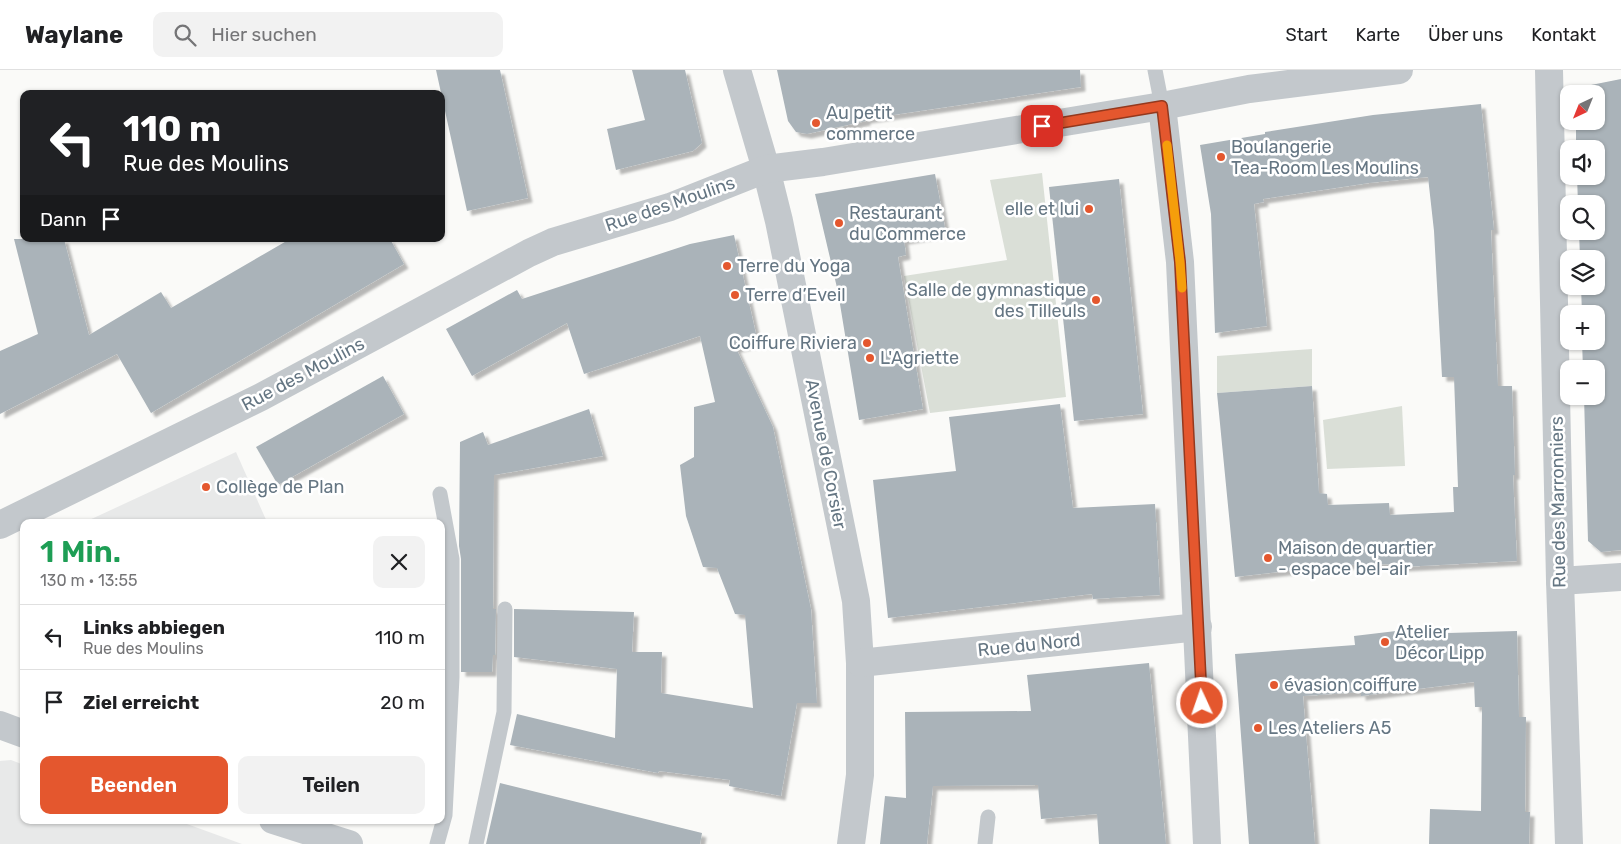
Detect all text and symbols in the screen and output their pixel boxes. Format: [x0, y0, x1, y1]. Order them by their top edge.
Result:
search box [153, 12, 503, 57]
text: Waylane [25, 21, 123, 49]
icon: search [171, 21, 199, 49]
text: Hier suchen [211, 23, 317, 46]
text: Start [1285, 24, 1328, 46]
text: Karte [1356, 24, 1400, 46]
text: Über uns [1428, 24, 1503, 46]
text: Kontakt [1531, 24, 1596, 46]
north arrow [1560, 85, 1605, 130]
map controls [1560, 85, 1605, 405]
place label: Au petit commerce [826, 102, 915, 145]
pin [1021, 105, 1063, 147]
text: 110 m [123, 108, 221, 150]
icon: left [40, 110, 105, 175]
icon: arrive [1028, 112, 1056, 140]
marker: Au petit commerce [810, 117, 822, 129]
place label: Boulangerie Tea-Room Les Moulins [1231, 136, 1419, 179]
button: sound [1560, 140, 1605, 185]
text: Rue des Moulins [123, 150, 289, 177]
marker: Boulangerie Tea-Room Les Moulins [1215, 151, 1227, 163]
street label: Rue des Moulins [602, 171, 738, 237]
button: search [1560, 195, 1605, 240]
place label: elle et lui [1005, 198, 1079, 220]
place label: Restaurant du Commerce [849, 202, 966, 245]
marker: elle et lui [1083, 203, 1095, 215]
icon: arrive [97, 205, 125, 233]
text: Dann [40, 208, 87, 231]
marker: Restaurant du Commerce [833, 217, 845, 229]
button: layers [1560, 250, 1605, 295]
place label: Terre du Yoga [737, 255, 850, 277]
marker: Terre du Yoga [721, 260, 733, 272]
place label: Salle de gymnastique des Tilleuls [907, 279, 1086, 322]
place label: Terre d’Eveil [745, 284, 846, 306]
marker: Terre d’Eveil [729, 289, 741, 301]
marker: Salle de gymnastique des Tilleuls [1090, 294, 1102, 306]
button: + [1560, 305, 1605, 350]
street label: Rue des Moulins [238, 332, 368, 416]
place label: Coiffure Riviera [729, 332, 857, 354]
marker: Coiffure Riviera [861, 337, 873, 349]
place label: L'Agriette [880, 347, 959, 369]
marker: L'Agriette [864, 352, 876, 364]
button: − [1560, 360, 1605, 405]
street label: Avenue de Corsier [801, 377, 851, 531]
street label: Rue des Marronniers [1546, 416, 1570, 588]
place label: Collège de Plan [216, 476, 344, 498]
marker: Collège de Plan [200, 481, 212, 493]
text: 1 Min. [40, 534, 121, 570]
button: close [373, 536, 425, 588]
place label: Maison de quartier - espace bel-air [1278, 537, 1433, 580]
marker: Maison de quartier - espace bel-air [1262, 552, 1274, 564]
text: 130 m · 13:55 [40, 571, 137, 590]
text: Links abbiegen [83, 616, 225, 639]
place label: Atelier Décor Lipp [1395, 621, 1485, 664]
icon: left [40, 623, 68, 651]
text: 110 m [375, 626, 425, 649]
street label: Rue du Nord [976, 629, 1082, 661]
marker: Atelier Décor Lipp [1379, 636, 1391, 648]
text: Rue des Moulins [83, 639, 204, 658]
place label: évasion coiffure [1284, 674, 1417, 696]
position arrow [1175, 676, 1227, 728]
marker: évasion coiffure [1268, 679, 1280, 691]
icon: arrive [40, 688, 68, 716]
text: Ziel erreicht [83, 691, 199, 714]
text: 20 m [380, 691, 425, 714]
place label: Les Ateliers A5 [1268, 717, 1391, 739]
marker: Les Ateliers A5 [1252, 722, 1264, 734]
button: Beenden [40, 756, 228, 814]
button: Teilen [238, 756, 425, 814]

